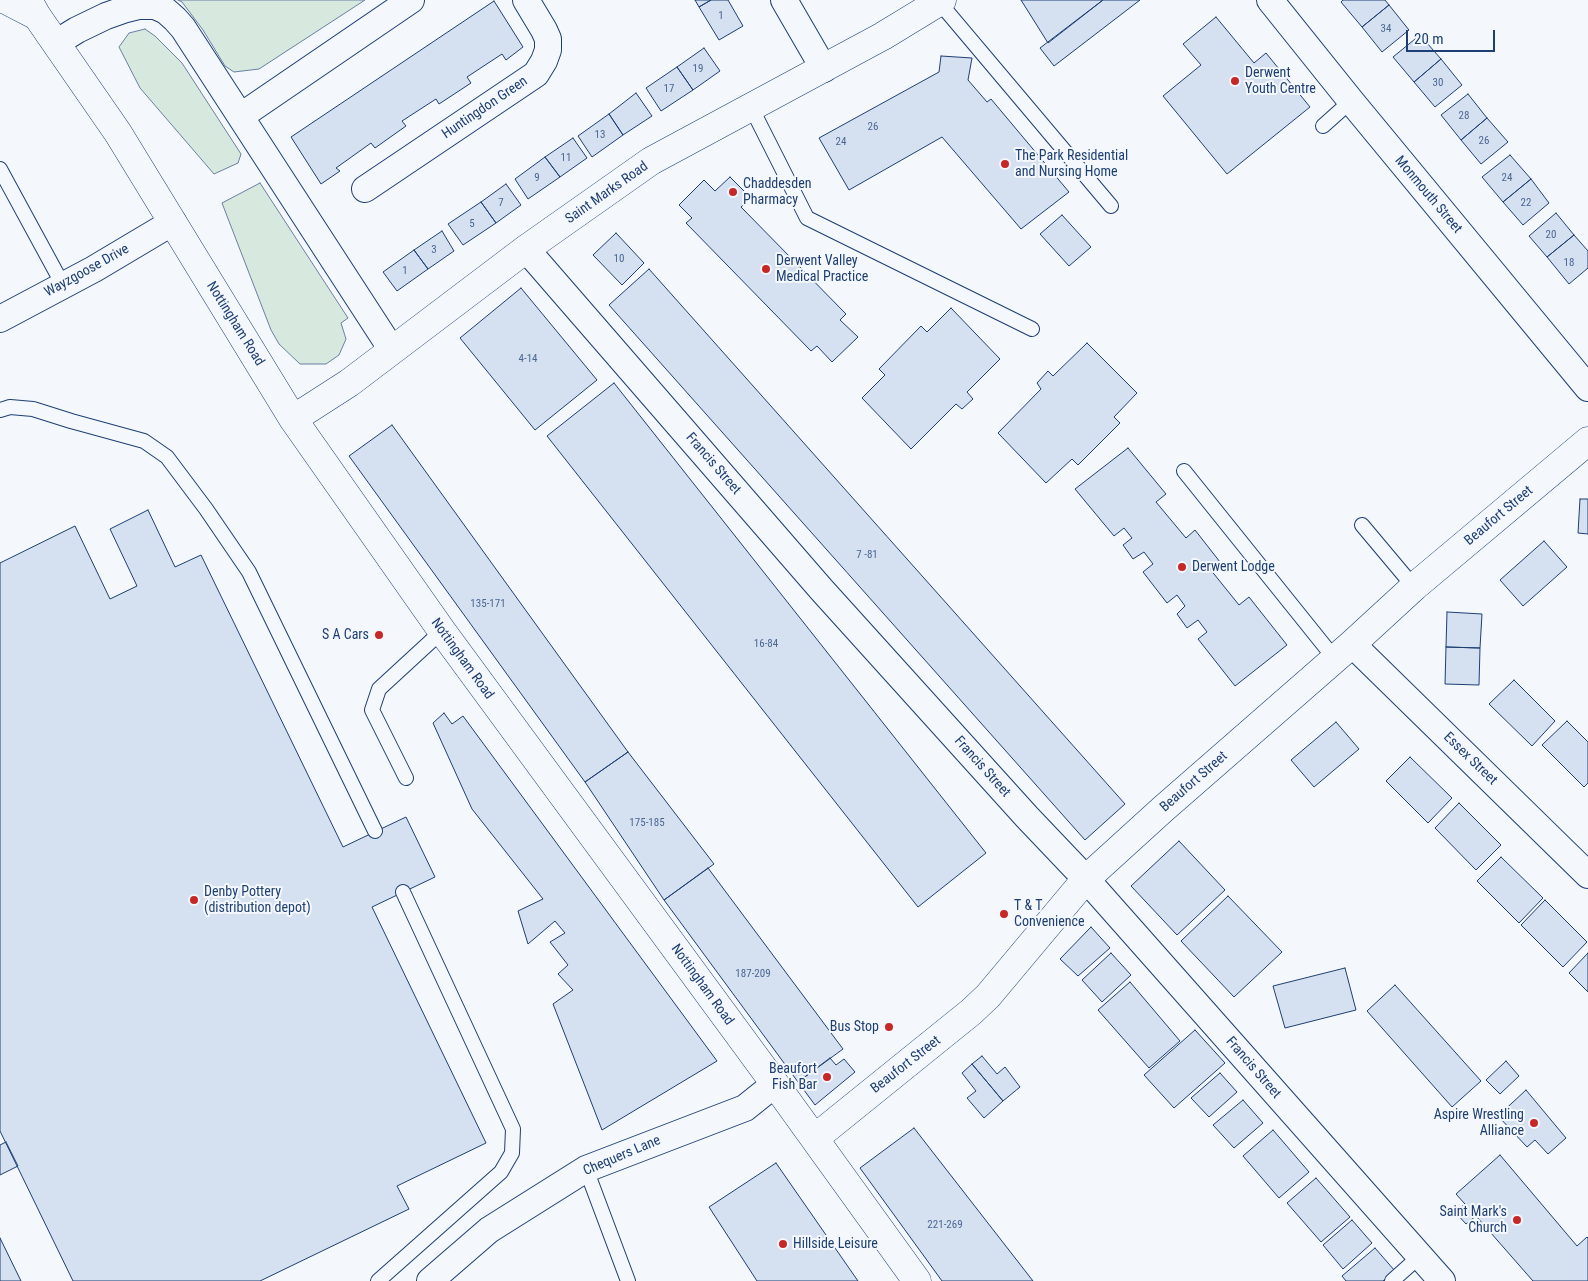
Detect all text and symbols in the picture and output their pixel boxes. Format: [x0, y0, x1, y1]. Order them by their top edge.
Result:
house number: 1 [718, 9, 724, 23]
scale bar [1408, 20, 1497, 52]
house number: 34 [1381, 22, 1391, 36]
text: 20 m [1414, 30, 1444, 48]
house number: 19 [693, 62, 703, 76]
place label: Derwent Youth Centre [1245, 65, 1316, 98]
street label: Huntingdon Green [439, 73, 531, 143]
marker: Derwent Youth Centre [1229, 75, 1241, 87]
house number: 30 [1433, 76, 1443, 90]
house number: 17 [664, 82, 674, 96]
house number: 28 [1459, 109, 1469, 123]
house number: 26 [868, 120, 878, 134]
house number: 13 [595, 128, 605, 142]
house number: 26 [1479, 134, 1489, 148]
house number: 24 [836, 135, 846, 149]
place label: The Park Residential and Nursing Home [1015, 148, 1128, 180]
house number: 11 [561, 151, 571, 165]
street label: Monmouth Street [1391, 153, 1465, 237]
street label: Saint Marks Road [563, 158, 651, 228]
marker: The Park Residential and Nursing Home [999, 158, 1011, 170]
house number: 9 [534, 171, 540, 185]
house number: 24 [1502, 171, 1512, 185]
place label: Chaddesden Pharmacy [743, 176, 812, 208]
marker: Chaddesden Pharmacy [727, 186, 739, 198]
house number: 7 [498, 196, 504, 210]
house number: 22 [1521, 196, 1531, 210]
house number: 5 [469, 217, 475, 231]
house number: 20 [1546, 228, 1556, 242]
street label: Wayzgoose Drive [42, 241, 132, 301]
house number: 3 [431, 243, 437, 257]
house number: 10 [614, 252, 624, 266]
place label: Derwent Valley Medical Practice [776, 253, 868, 286]
house number: 18 [1564, 256, 1574, 270]
marker: Derwent Valley Medical Practice [760, 263, 772, 275]
house number: 1 [402, 264, 408, 278]
street label: Nottingham Road [202, 279, 268, 369]
house number: 4-14 [518, 352, 538, 366]
street label: Francis Street [682, 430, 744, 498]
street label: Beaufort Street [1461, 483, 1537, 549]
house number: 7 -81 [856, 548, 878, 562]
place label: Derwent Lodge [1192, 559, 1275, 575]
marker: Derwent Lodge [1176, 561, 1188, 573]
house number: 135-171 [470, 597, 506, 611]
street label: Nottingham Road [427, 615, 497, 703]
place label: S A Cars [322, 627, 369, 643]
marker: S A Cars [373, 629, 385, 641]
house number: 16-84 [754, 637, 778, 651]
street label: Essex Street [1440, 729, 1500, 789]
street label: Francis Street [950, 733, 1014, 801]
street label: Beaufort Street [1157, 748, 1231, 816]
house number: 175-185 [629, 816, 665, 830]
place label: Denby Pottery (distribution depot) [204, 884, 311, 916]
marker: Denby Pottery (distribution depot) [188, 894, 200, 906]
place label: T & T Convenience [1014, 898, 1085, 930]
marker: T & T Convenience [998, 908, 1010, 920]
street label: Nottingham Road [667, 941, 737, 1029]
house number: 187-209 [735, 967, 771, 981]
place label: Bus Stop [830, 1019, 879, 1035]
marker: Bus Stop [883, 1021, 895, 1033]
street label: Beaufort Street [868, 1033, 944, 1097]
street label: Francis Street [1222, 1034, 1284, 1102]
place label: Beaufort Fish Bar [769, 1061, 817, 1094]
marker: Beaufort Fish Bar [821, 1071, 833, 1083]
place label: Aspire Wrestling Alliance [1434, 1107, 1524, 1140]
marker: Aspire Wrestling Alliance [1528, 1117, 1540, 1129]
street label: Chequers Lane [581, 1132, 663, 1180]
place label: Saint Mark's Church [1440, 1204, 1507, 1236]
marker: Saint Mark's Church [1511, 1214, 1523, 1226]
house number: 221-269 [927, 1218, 963, 1232]
place label: Hillside Leisure [793, 1236, 878, 1252]
marker: Hillside Leisure [777, 1238, 789, 1250]

